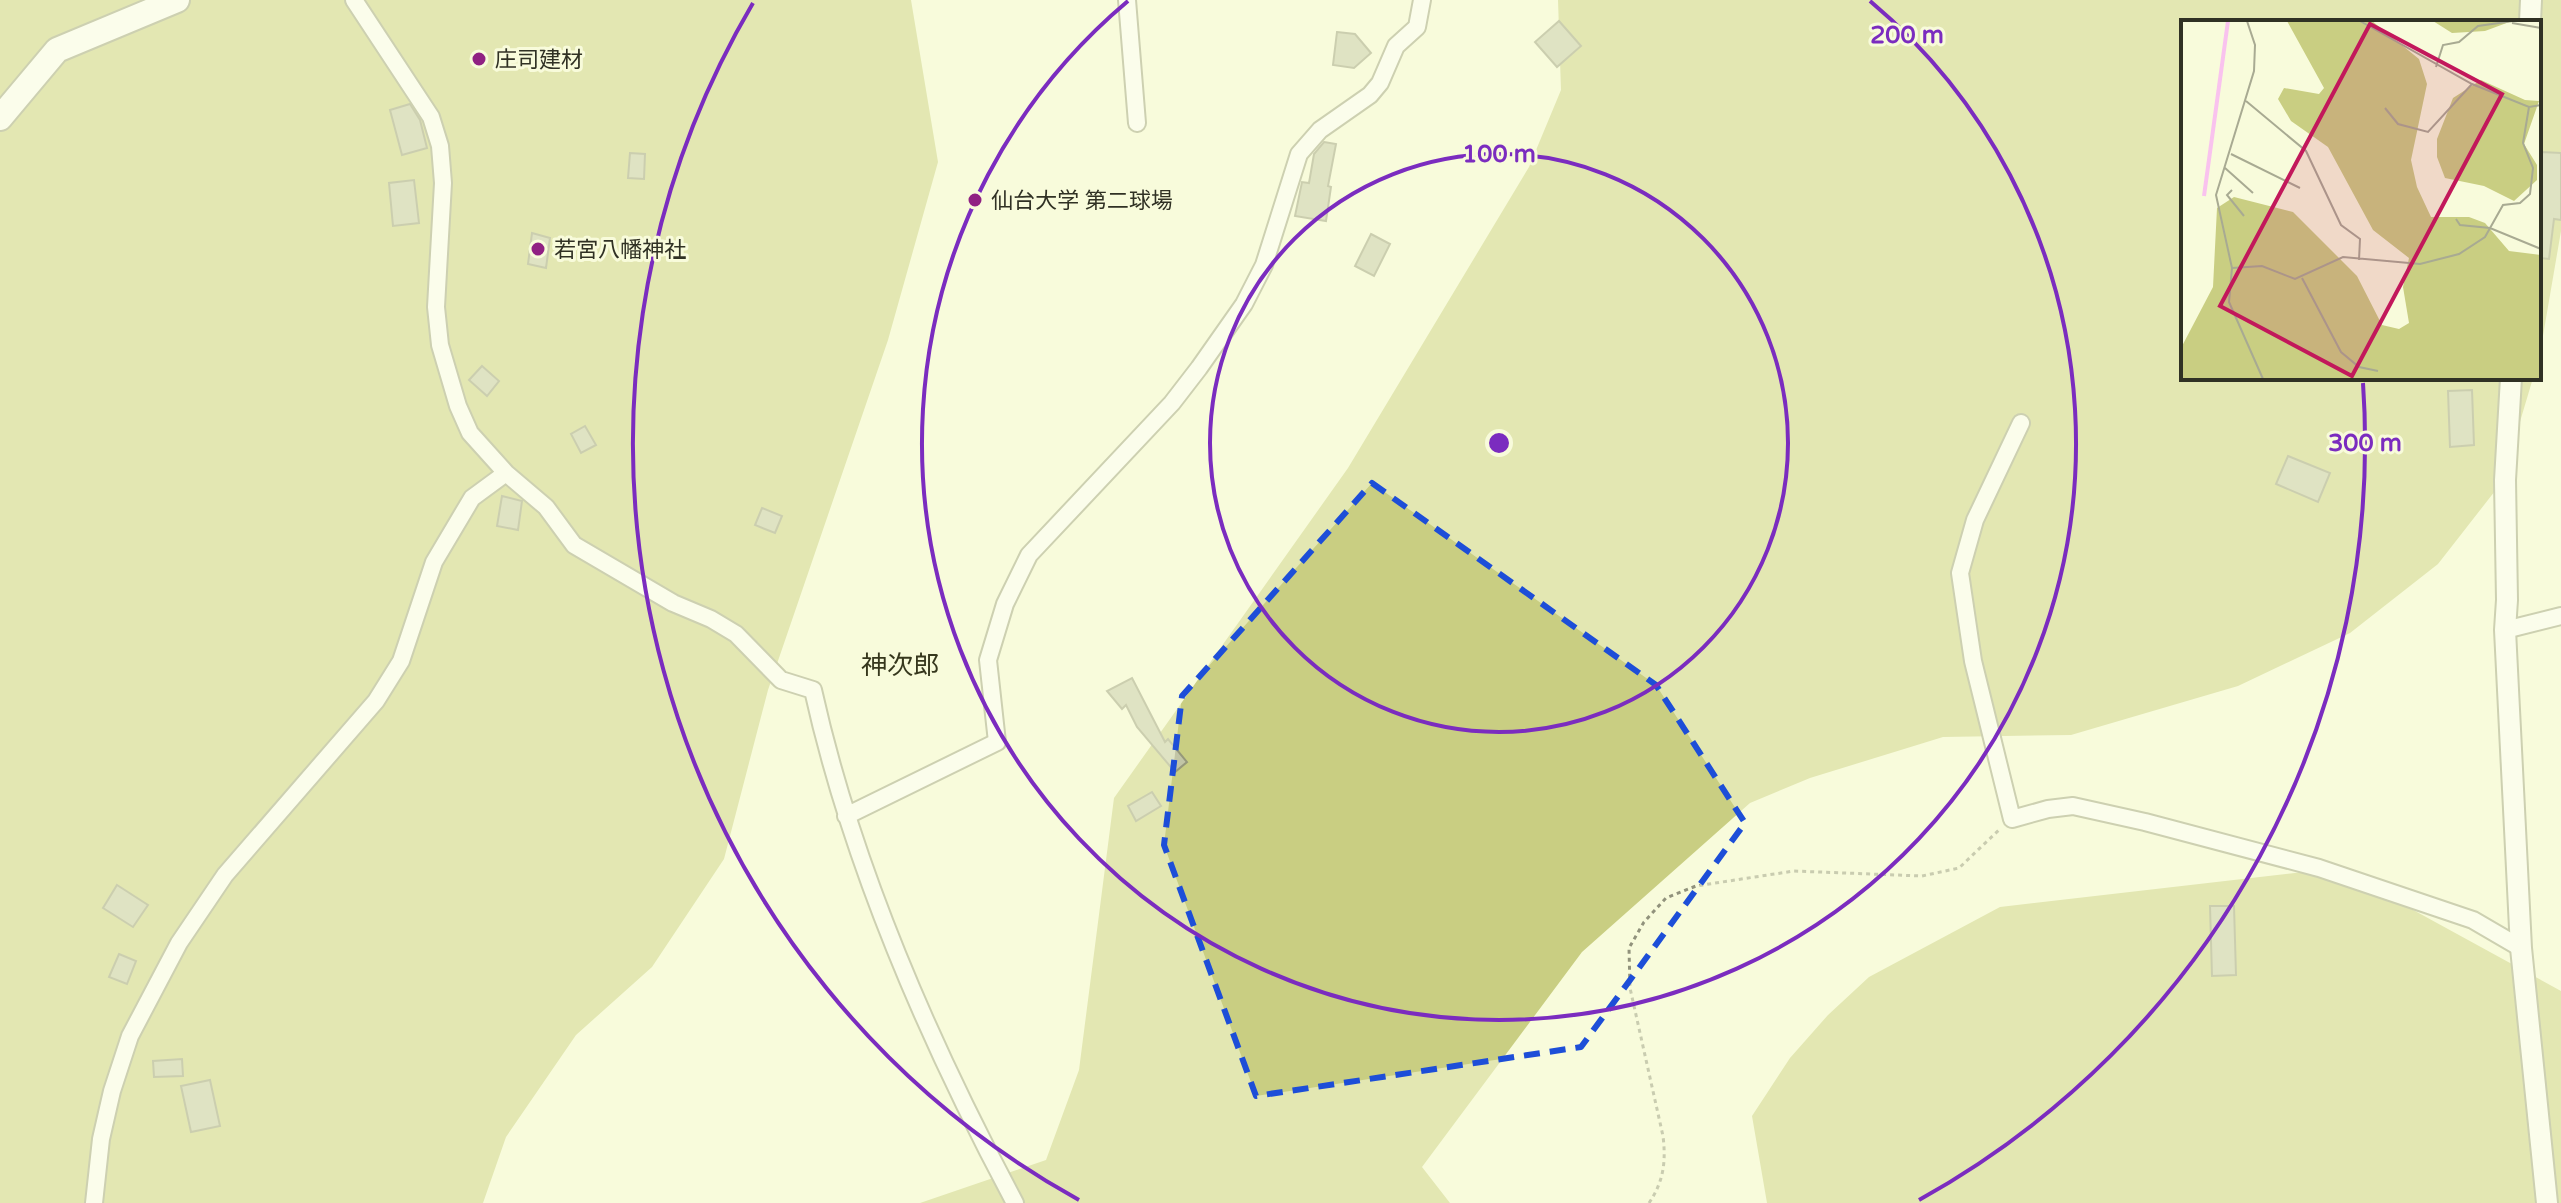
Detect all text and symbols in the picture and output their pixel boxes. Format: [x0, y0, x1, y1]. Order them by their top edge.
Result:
inset map [2181, 20, 2541, 380]
text: 200 m [1870, 21, 1944, 50]
place label: 庄司建材 [495, 47, 583, 73]
marker: 庄司建材 [470, 50, 488, 68]
text: 100 m [1462, 140, 1536, 169]
place label: 仙台大学 第二球場 [991, 188, 1173, 214]
marker: 仙台大学 第二球場 [966, 191, 984, 209]
place label: 若宮八幡神社 [554, 237, 686, 263]
marker: 若宮八幡神社 [529, 240, 547, 258]
centre of rings [1485, 429, 1513, 457]
text: 300 m [2328, 429, 2402, 458]
district label: 神次郎 [861, 650, 939, 681]

